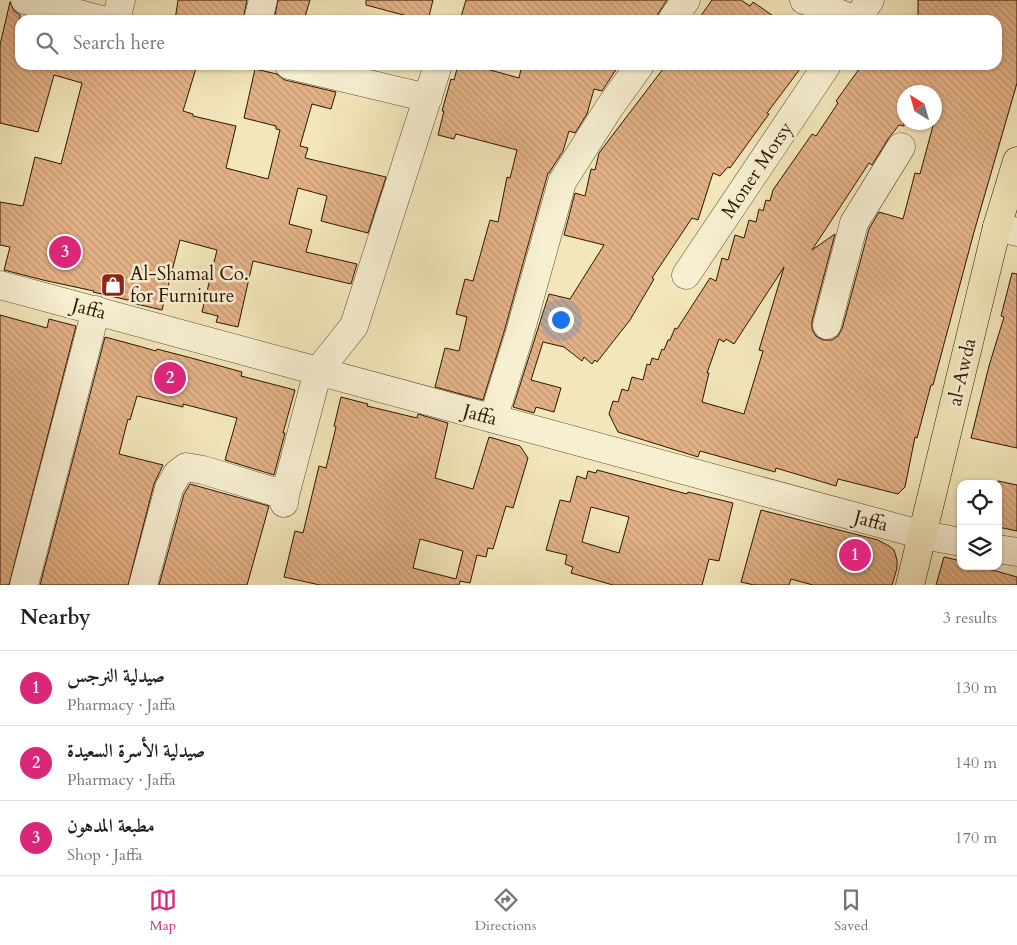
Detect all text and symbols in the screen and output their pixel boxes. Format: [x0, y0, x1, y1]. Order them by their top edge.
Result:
search box [15, 15, 1002, 70]
icon: search [33, 29, 61, 57]
text: Search here [73, 30, 165, 56]
north arrow [897, 85, 942, 130]
street label: Moner Morsy [715, 117, 799, 223]
pin: 3 [49, 233, 81, 271]
place label: Al-Shamal Co. for Furniture [130, 261, 249, 309]
shop icon: Al-Shamal Co. for Furniture [100, 272, 126, 298]
street label: Jaffa [66, 291, 109, 326]
your location [548, 307, 574, 333]
street label: al-Awda [942, 336, 982, 408]
pin: 2 [154, 359, 186, 397]
street label: Jaffa [457, 397, 500, 432]
map controls [957, 480, 1002, 570]
button: locate [957, 480, 1002, 525]
street label: Jaffa [848, 503, 891, 538]
button: layers [957, 525, 1002, 570]
pin: 1 [839, 536, 871, 574]
text: Nearby [20, 603, 91, 632]
text: 3 results [943, 607, 997, 629]
text: صيدلية النرجس [67, 663, 165, 689]
text: 1 [32, 677, 40, 699]
text: 130 m [955, 677, 997, 699]
text: Pharmacy · Jaffa [67, 694, 176, 716]
text: صيدلية الأسرة السعيدة [67, 738, 205, 764]
text: 2 [32, 752, 40, 774]
text: 140 m [955, 752, 997, 774]
text: Pharmacy · Jaffa [67, 769, 176, 791]
text: مطبعة المدهون [67, 813, 155, 839]
text: 3 [32, 827, 40, 849]
text: 170 m [955, 827, 997, 849]
text: Shop · Jaffa [67, 844, 142, 866]
tab: Map [149, 886, 177, 935]
tab: Directions [475, 886, 536, 935]
tab: Saved [834, 886, 868, 935]

